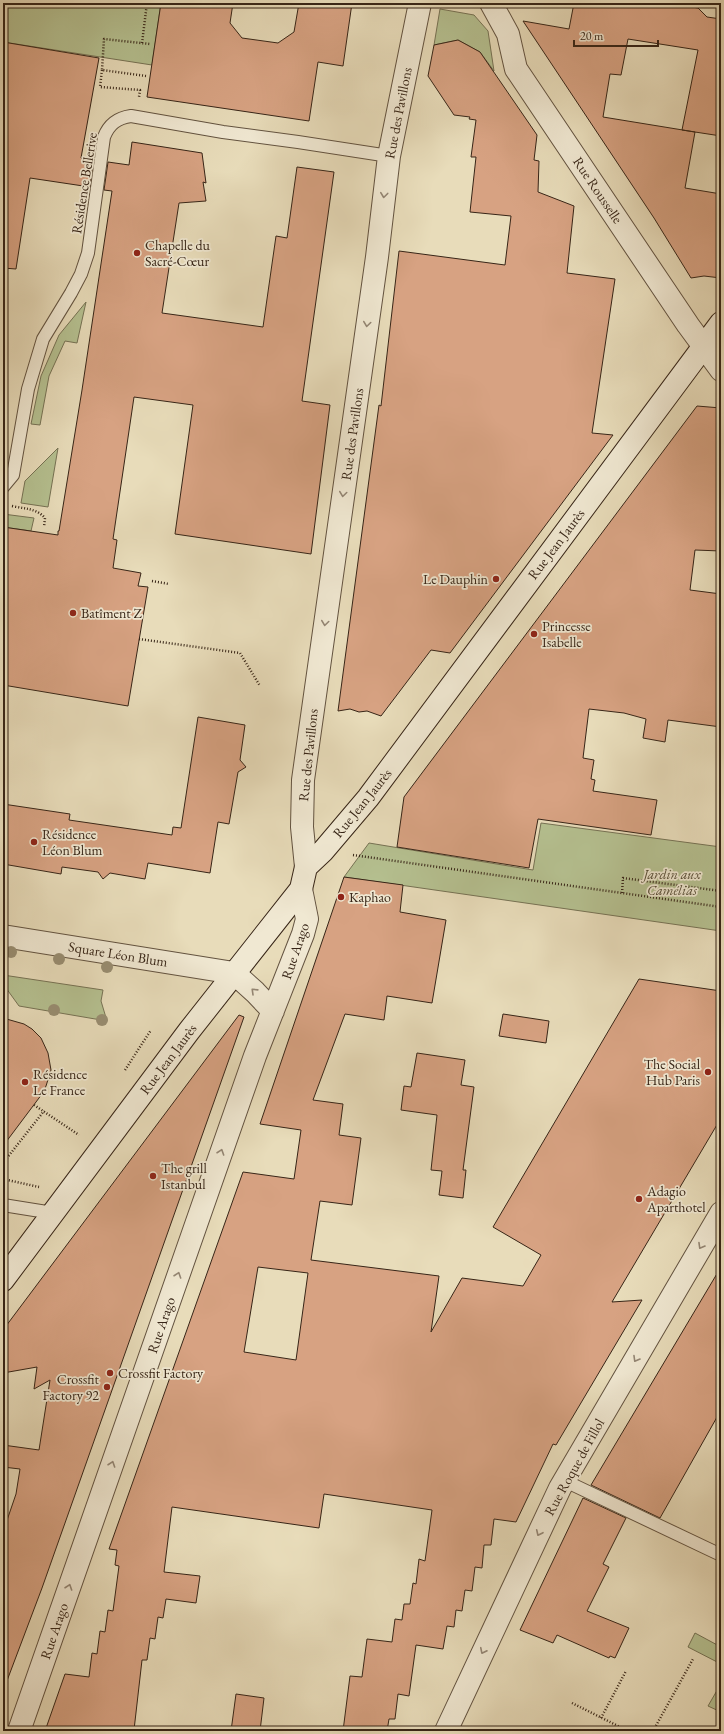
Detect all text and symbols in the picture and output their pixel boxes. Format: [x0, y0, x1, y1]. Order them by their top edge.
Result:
scale bar [574, 22, 658, 48]
text: 20 m [580, 28, 604, 44]
street label: Rue des Pavillons [380, 65, 416, 160]
street label: Résidence Bellerive [67, 131, 101, 235]
street label: Rue Rousselle [569, 153, 627, 227]
one-way arrow [380, 192, 389, 198]
place label: Chapelle du Sacré-Cœur [145, 236, 211, 270]
marker: Chapelle du Sacré-Cœur [132, 248, 142, 258]
one-way arrow [363, 321, 372, 327]
street label: Rue des Pavillons [337, 386, 367, 481]
one-way arrow [339, 491, 348, 497]
street label: Rue Jean Jaurès [524, 505, 589, 583]
place label: Le Dauphin [423, 570, 489, 588]
marker: Le Dauphin [491, 574, 501, 584]
place label: Batîment Z [81, 604, 143, 622]
marker: Batîment Z [68, 608, 78, 618]
place label: Princesse Isabelle [542, 617, 591, 651]
one-way arrow [321, 620, 330, 626]
marker: Princesse Isabelle [529, 629, 539, 639]
street label: Rue des Pavillons [294, 707, 322, 802]
street label: Rue Jean Jaurès [329, 764, 396, 841]
place label: Résidence Léon Blum [42, 825, 103, 859]
marker: Résidence Léon Blum [29, 837, 39, 847]
park label: Jardin aux Camélias [640, 865, 701, 899]
place label: Kaphao [349, 888, 391, 906]
marker: Kaphao [336, 892, 346, 902]
street label: Rue Arago [277, 920, 313, 982]
street label: Square Léon Blum [67, 937, 169, 971]
one-way arrow [251, 988, 259, 996]
street label: Rue Jean Jaurès [136, 1020, 201, 1098]
place label: The Social Hub Paris [644, 1055, 701, 1089]
place label: Résidence Le France [33, 1065, 88, 1099]
marker: The Social Hub Paris [703, 1067, 713, 1077]
marker: Résidence Le France [20, 1077, 30, 1087]
one-way arrow [217, 1149, 225, 1156]
place label: The grill Istanbul [161, 1159, 207, 1193]
marker: The grill Istanbul [148, 1171, 158, 1181]
place label: Adagio Aparthotel [646, 1182, 706, 1216]
marker: Adagio Aparthotel [634, 1194, 644, 1204]
one-way arrow [699, 1242, 706, 1249]
one-way arrow [174, 1272, 182, 1279]
street label: Rue Arago [143, 1294, 179, 1356]
one-way arrow [633, 1355, 640, 1362]
place label: Crossfit Factory [118, 1364, 204, 1382]
marker: Crossfit Factory [105, 1368, 115, 1378]
place label: Crossfit Factory 92 [43, 1370, 100, 1404]
marker: Crossfit Factory 92 [102, 1382, 112, 1392]
street label: Rue Roque de Fillol [540, 1415, 608, 1519]
one-way arrow [107, 1461, 116, 1468]
one-way arrow [536, 1529, 544, 1537]
one-way arrow [65, 1583, 73, 1590]
street label: Rue Arago [36, 1600, 72, 1662]
one-way arrow [480, 1647, 488, 1654]

